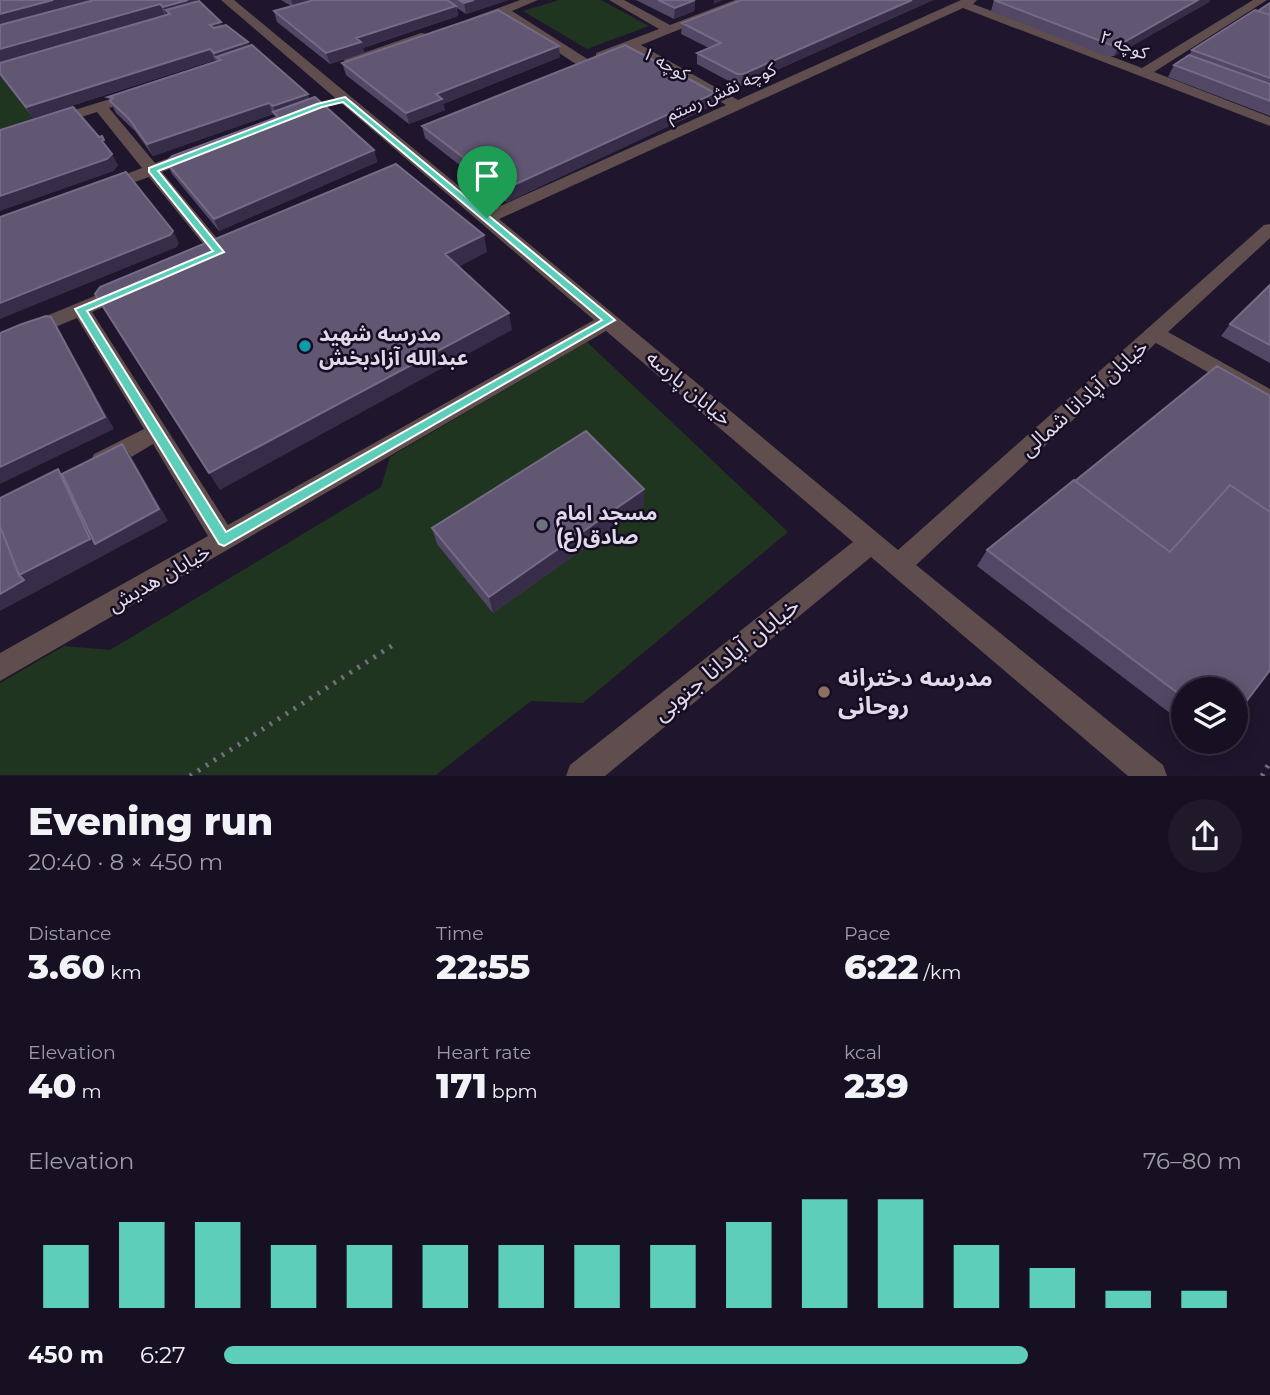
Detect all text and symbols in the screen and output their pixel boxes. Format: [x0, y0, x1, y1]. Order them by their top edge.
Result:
street label: کوچه ۲ [1097, 26, 1152, 65]
street label: کوچه ۱ [639, 42, 694, 86]
street label: کوچه نقش رستم [662, 58, 781, 128]
pin [457, 146, 517, 218]
icon: arrive [468, 157, 506, 195]
place label: مدرسه شهید عبدالله آزادبخش [319, 321, 469, 370]
street label: خیابان آپادانا شمالی [1015, 334, 1153, 462]
marker: مدرسه شهید عبدالله آزادبخش [297, 338, 313, 354]
street label: خیابان پارسه [641, 345, 737, 432]
place label: مسجد امام صادق(ع) [556, 500, 657, 552]
marker: مسجد امام صادق(ع) [534, 517, 550, 533]
street label: خیابان هدیش [103, 538, 214, 617]
street label: خیابان آپادانا جنوبی [646, 590, 806, 728]
place label: مدرسه دخترانه روحانی [838, 663, 993, 720]
map controls [1171, 677, 1248, 754]
button: layers [1171, 677, 1248, 754]
marker: مدرسه دخترانه روحانی [816, 684, 832, 700]
text: Evening run [28, 798, 273, 845]
button: share [1168, 799, 1242, 873]
text: 20:40 · 8 × 450 m [28, 848, 223, 876]
text: Distance [28, 922, 111, 945]
text: Time [436, 922, 484, 945]
text: Pace [844, 922, 891, 945]
text: 3.60 [28, 945, 105, 988]
text: 22:55 [436, 945, 530, 988]
text: 6:22 [844, 945, 919, 988]
text: km [105, 961, 142, 984]
text: /km [919, 961, 961, 984]
text: Elevation [28, 1041, 116, 1064]
text: Heart rate [436, 1041, 531, 1064]
text: kcal [844, 1041, 882, 1064]
text: 40 [28, 1064, 76, 1107]
text: 171 [436, 1064, 487, 1107]
text: 239 [844, 1064, 909, 1107]
text: m [76, 1080, 102, 1103]
text: bpm [487, 1080, 538, 1103]
text: Elevation [28, 1147, 134, 1175]
text: 76–80 m [1143, 1147, 1242, 1175]
text: 450 m [28, 1341, 104, 1369]
text: 6:27 [140, 1341, 185, 1369]

